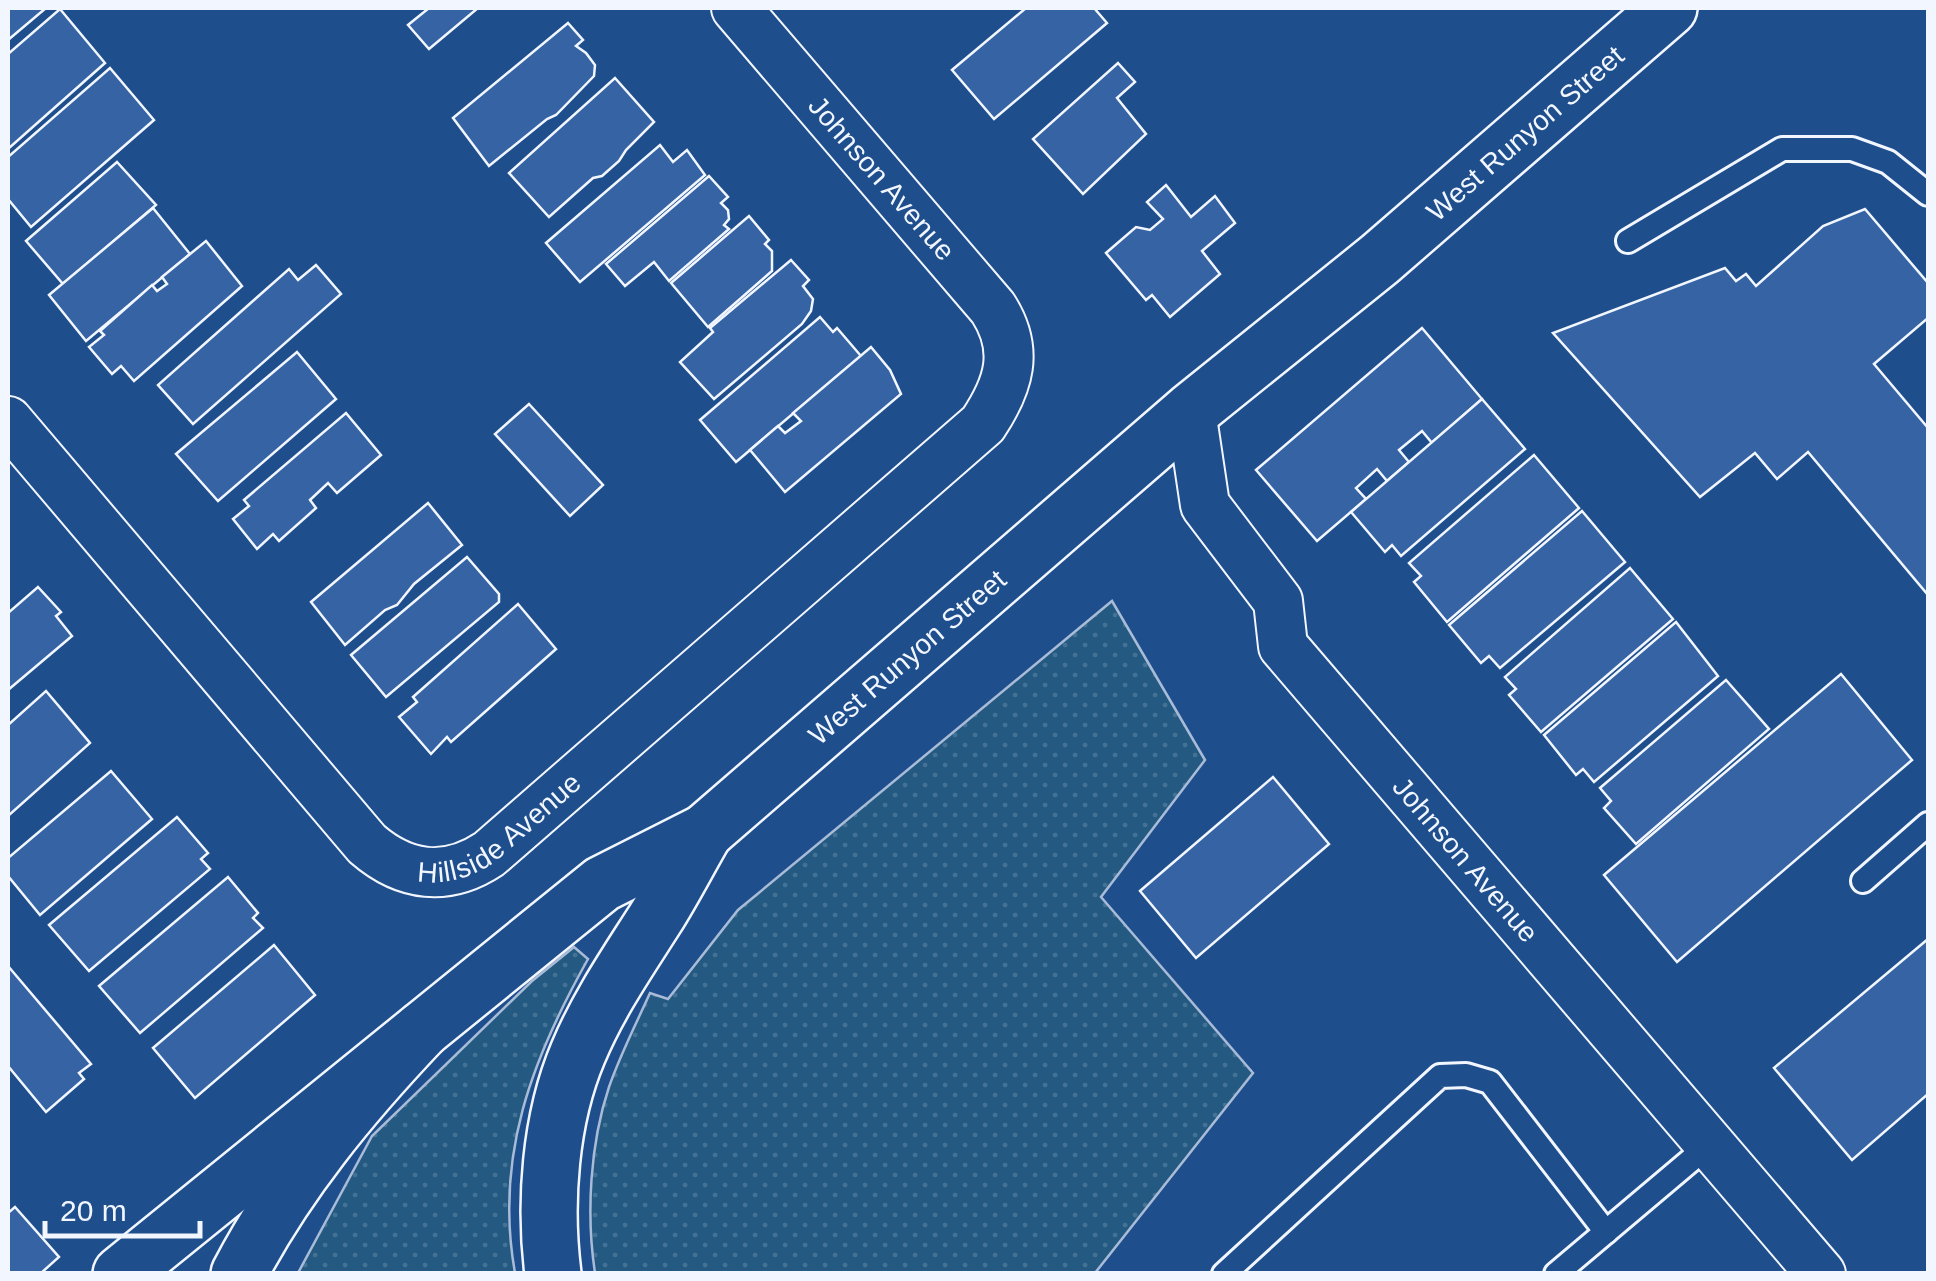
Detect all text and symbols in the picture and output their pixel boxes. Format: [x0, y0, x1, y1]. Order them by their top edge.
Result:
street label: West Runyon Street [1421, 40, 1630, 227]
street label: Johnson Avenue [802, 90, 961, 266]
street label: West Runyon Street [803, 564, 1012, 751]
street label: Hillside Avenue [416, 767, 587, 889]
street label: Johnson Avenue [1387, 771, 1544, 948]
scale bar [45, 1176, 200, 1238]
text: 20 m [60, 1194, 127, 1227]

